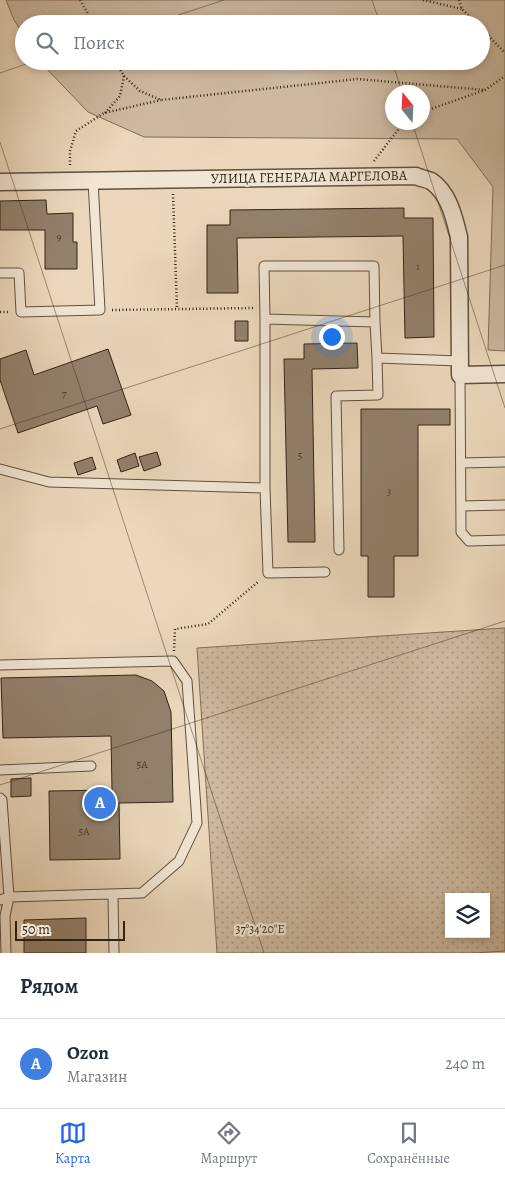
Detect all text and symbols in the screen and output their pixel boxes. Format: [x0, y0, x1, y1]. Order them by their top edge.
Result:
search box [15, 15, 490, 70]
icon: search [33, 29, 61, 57]
text: Поиск [73, 30, 125, 56]
north arrow [385, 85, 430, 130]
street label: УЛИЦА ГЕНЕРАЛА МАРГЕЛОВА [211, 166, 408, 188]
house number: 9 [56, 229, 62, 244]
house number: 1 [416, 259, 420, 274]
your location [319, 324, 345, 350]
house number: 7 [62, 386, 67, 401]
house number: 5 [298, 448, 303, 463]
house number: 3 [387, 484, 391, 499]
house number: 5А [136, 757, 148, 772]
pin: A [84, 784, 116, 822]
house number: 5А [78, 824, 90, 839]
map controls [445, 893, 490, 938]
button: layers [445, 893, 490, 938]
scale bar [15, 918, 125, 941]
text: 50 m [22, 920, 50, 939]
text: 37°34'20"E [236, 921, 284, 937]
text: Рядом [20, 972, 78, 1000]
text: Ozon [67, 1040, 109, 1066]
text: A [31, 1053, 41, 1075]
text: 240 m [445, 1053, 485, 1075]
text: Магазин [67, 1066, 127, 1088]
tab: Карта [55, 1119, 90, 1168]
tab: Маршрут [201, 1119, 257, 1168]
tab: Сохранённые [367, 1119, 450, 1168]

